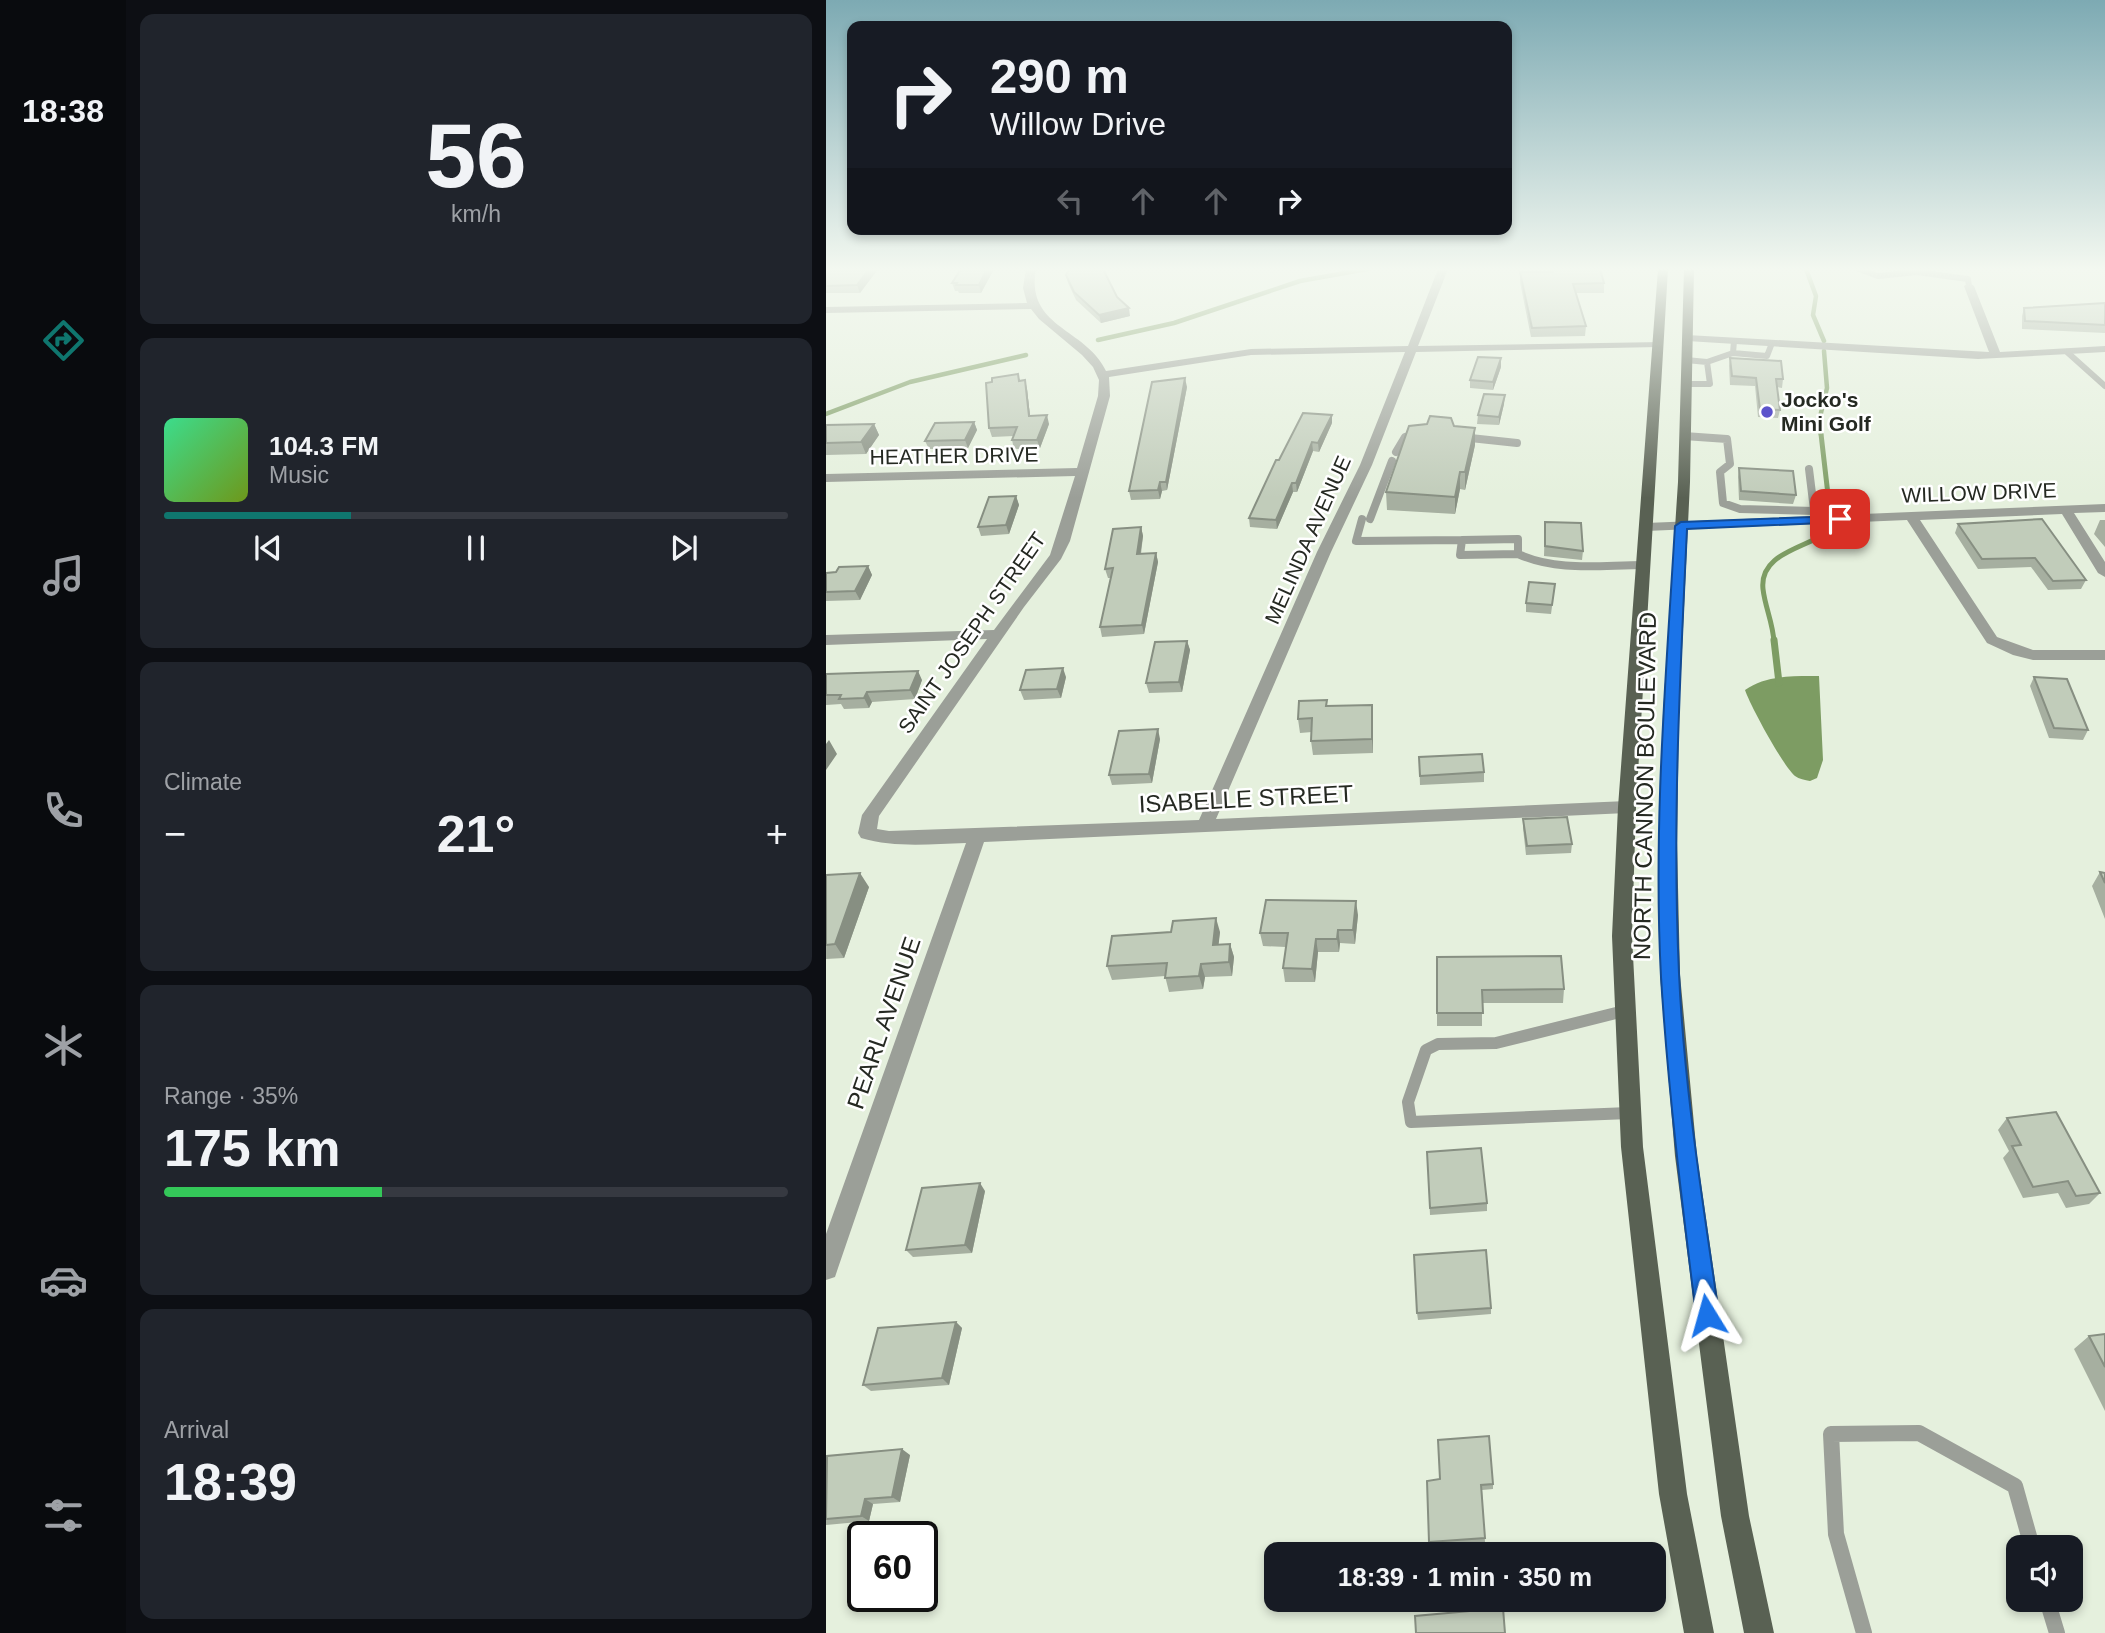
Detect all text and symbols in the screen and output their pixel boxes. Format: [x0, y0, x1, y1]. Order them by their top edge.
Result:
icon: right [875, 49, 966, 140]
text: 290 m [990, 49, 1129, 103]
text: 18:38 [22, 93, 104, 129]
text: 56 [425, 105, 527, 206]
text: Willow Drive [990, 106, 1166, 142]
icon: left [1051, 182, 1089, 220]
icon: ahead [1124, 182, 1162, 220]
icon: ahead [1197, 182, 1235, 220]
icon: right [1270, 182, 1308, 220]
text: km/h [451, 201, 501, 227]
icon: directions [39, 316, 88, 365]
place label: Jocko's Mini Golf [1781, 388, 1872, 435]
marker: Jocko's Mini Golf [1759, 404, 1775, 420]
text: 104.3 FM [269, 431, 379, 461]
street label: HEATHER DRIVE [869, 443, 1039, 468]
street label: MELINDA AVENUE [1260, 452, 1355, 627]
text: Music [269, 462, 329, 488]
street label: WILLOW DRIVE [1901, 478, 2057, 507]
pin [1810, 489, 1870, 549]
icon: arrive [1821, 500, 1859, 538]
street label: SAINT JOSEPH STREET [893, 528, 1050, 738]
icon: previous [249, 529, 287, 567]
icon: pause [457, 529, 495, 567]
icon: next [665, 529, 703, 567]
icon: music [39, 551, 88, 600]
street label: NORTH CANNON BOULEVARD [1628, 612, 1661, 960]
text: Climate [164, 769, 242, 795]
street label: ISABELLE STREET [1138, 779, 1354, 818]
icon: phone [39, 786, 88, 835]
text: 21° [437, 805, 515, 863]
text: − [164, 813, 186, 855]
text: + [766, 813, 788, 855]
street label: PEARL AVENUE [841, 933, 926, 1112]
icon: climate [39, 1021, 88, 1070]
text: Range · 35% [164, 1083, 298, 1109]
text: 175 km [164, 1119, 340, 1177]
icon: car [39, 1256, 88, 1305]
position arrow [1670, 1278, 1744, 1352]
text: Arrival [164, 1417, 229, 1443]
text: 18:39 [164, 1453, 297, 1511]
icon: filters [39, 1491, 88, 1540]
speed limit sign: 60 [847, 1521, 938, 1612]
map controls [2006, 1535, 2083, 1612]
button: sound [2006, 1535, 2083, 1612]
text: 18:39 · 1 min · 350 m [1338, 1562, 1592, 1592]

